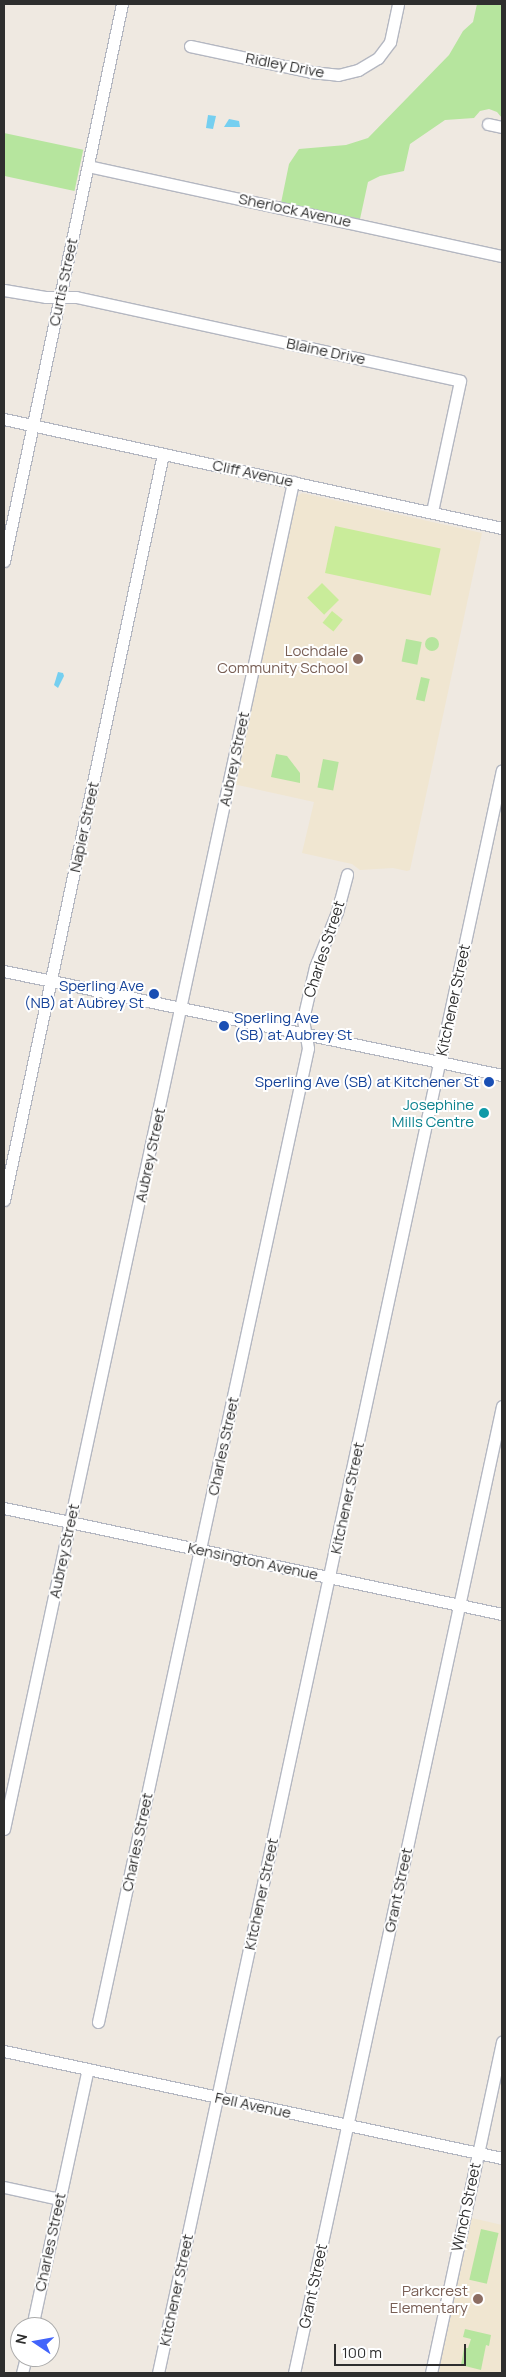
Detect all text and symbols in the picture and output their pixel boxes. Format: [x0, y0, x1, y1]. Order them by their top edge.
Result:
street label: Ridley Drive [244, 49, 326, 81]
street label: Sherlock Avenue [237, 189, 353, 231]
street label: Curtis Street [45, 236, 81, 328]
street label: Blaine Drive [285, 334, 367, 368]
street label: Cliff Avenue [211, 456, 295, 490]
place label: Lochdale Community School [217, 641, 348, 676]
marker: Lochdale Community School [352, 653, 364, 665]
street label: Aubrey Street [215, 710, 253, 808]
street label: Napier Street [66, 780, 102, 874]
street label: Charles Street [300, 898, 348, 1000]
street label: Kitchener Street [432, 942, 474, 1058]
place label: Sperling Ave (NB) at Aubrey St [24, 976, 144, 1011]
marker: Sperling Ave (NB) at Aubrey St [148, 988, 160, 1000]
place label: Sperling Ave (SB) at Aubrey St [234, 1008, 352, 1043]
marker: Sperling Ave (SB) at Aubrey St [218, 1020, 230, 1032]
place label: Sperling Ave (SB) at Kitchener St [255, 1073, 479, 1091]
marker: Sperling Ave (SB) at Kitchener St [483, 1076, 495, 1088]
place label: Josephine Mills Centre [392, 1095, 474, 1130]
street label: Aubrey Street [131, 1106, 169, 1204]
marker: Josephine Mills Centre [478, 1107, 490, 1119]
street label: Charles Street [204, 1395, 242, 1497]
street label: Kitchener Street [326, 1440, 368, 1556]
street label: Aubrey Street [45, 1502, 83, 1600]
street label: Kensington Avenue [186, 1538, 320, 1584]
street label: Charles Street [118, 1791, 156, 1893]
street label: Kitchener Street [240, 1836, 282, 1952]
street label: Grant Street [380, 1846, 416, 1934]
street label: Fell Avenue [213, 2088, 293, 2122]
street label: Winch Street [448, 2161, 484, 2253]
street label: Charles Street [31, 2191, 69, 2293]
street label: Kitchener Street [155, 2232, 197, 2348]
street label: Grant Street [295, 2242, 331, 2330]
place label: Parkcrest Elementary [390, 2281, 468, 2316]
marker: Parkcrest Elementary [472, 2293, 484, 2305]
north arrow [10, 2317, 60, 2367]
text: N [10, 2332, 31, 2346]
scale bar [336, 2334, 468, 2366]
text: 100 m [342, 2342, 382, 2363]

